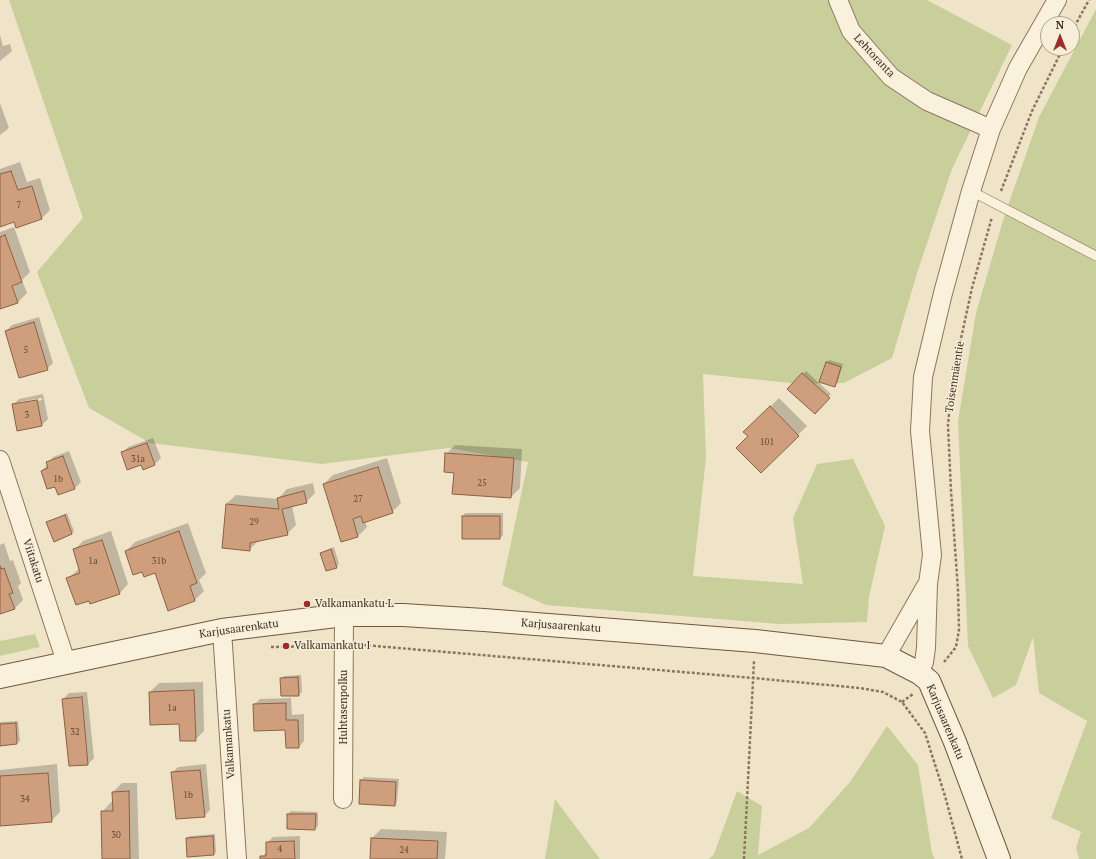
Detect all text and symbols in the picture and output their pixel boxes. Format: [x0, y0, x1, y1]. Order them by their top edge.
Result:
north arrow [1040, 16, 1080, 56]
text: N [1056, 18, 1064, 32]
street label: Lehtoranta [851, 32, 897, 80]
house number: 7 [17, 200, 21, 210]
street label: Toisenmäentie [943, 340, 967, 414]
house number: 5 [24, 345, 28, 355]
house number: 3 [25, 410, 29, 420]
house number: 101 [760, 437, 774, 447]
house number: 31a [131, 454, 145, 464]
house number: 1b [53, 474, 63, 484]
house number: 25 [477, 478, 487, 488]
house number: 27 [353, 494, 363, 504]
house number: 29 [249, 517, 259, 527]
street label: Viitakatu [20, 537, 46, 585]
house number: 1a [88, 556, 98, 566]
house number: 31b [152, 556, 166, 566]
place label: Valkamankatu L [315, 597, 394, 611]
marker: Valkamankatu L [302, 599, 312, 609]
street label: Karjusaarenkatu [198, 617, 280, 641]
street label: Karjusaarenkatu [521, 617, 601, 635]
place label: Valkamankatu I [294, 639, 370, 653]
marker: Valkamankatu I [281, 641, 291, 651]
street label: Huhtasenpolku [337, 670, 351, 744]
street label: Karjusaarenkatu [923, 683, 967, 761]
house number: 1a [167, 703, 177, 713]
street label: Valkamankatu [220, 709, 238, 779]
house number: 32 [70, 727, 80, 737]
house number: 1b [183, 790, 193, 800]
house number: 34 [20, 794, 30, 804]
house number: 30 [111, 830, 121, 840]
house number: 4 [278, 844, 282, 854]
house number: 24 [399, 845, 409, 855]

